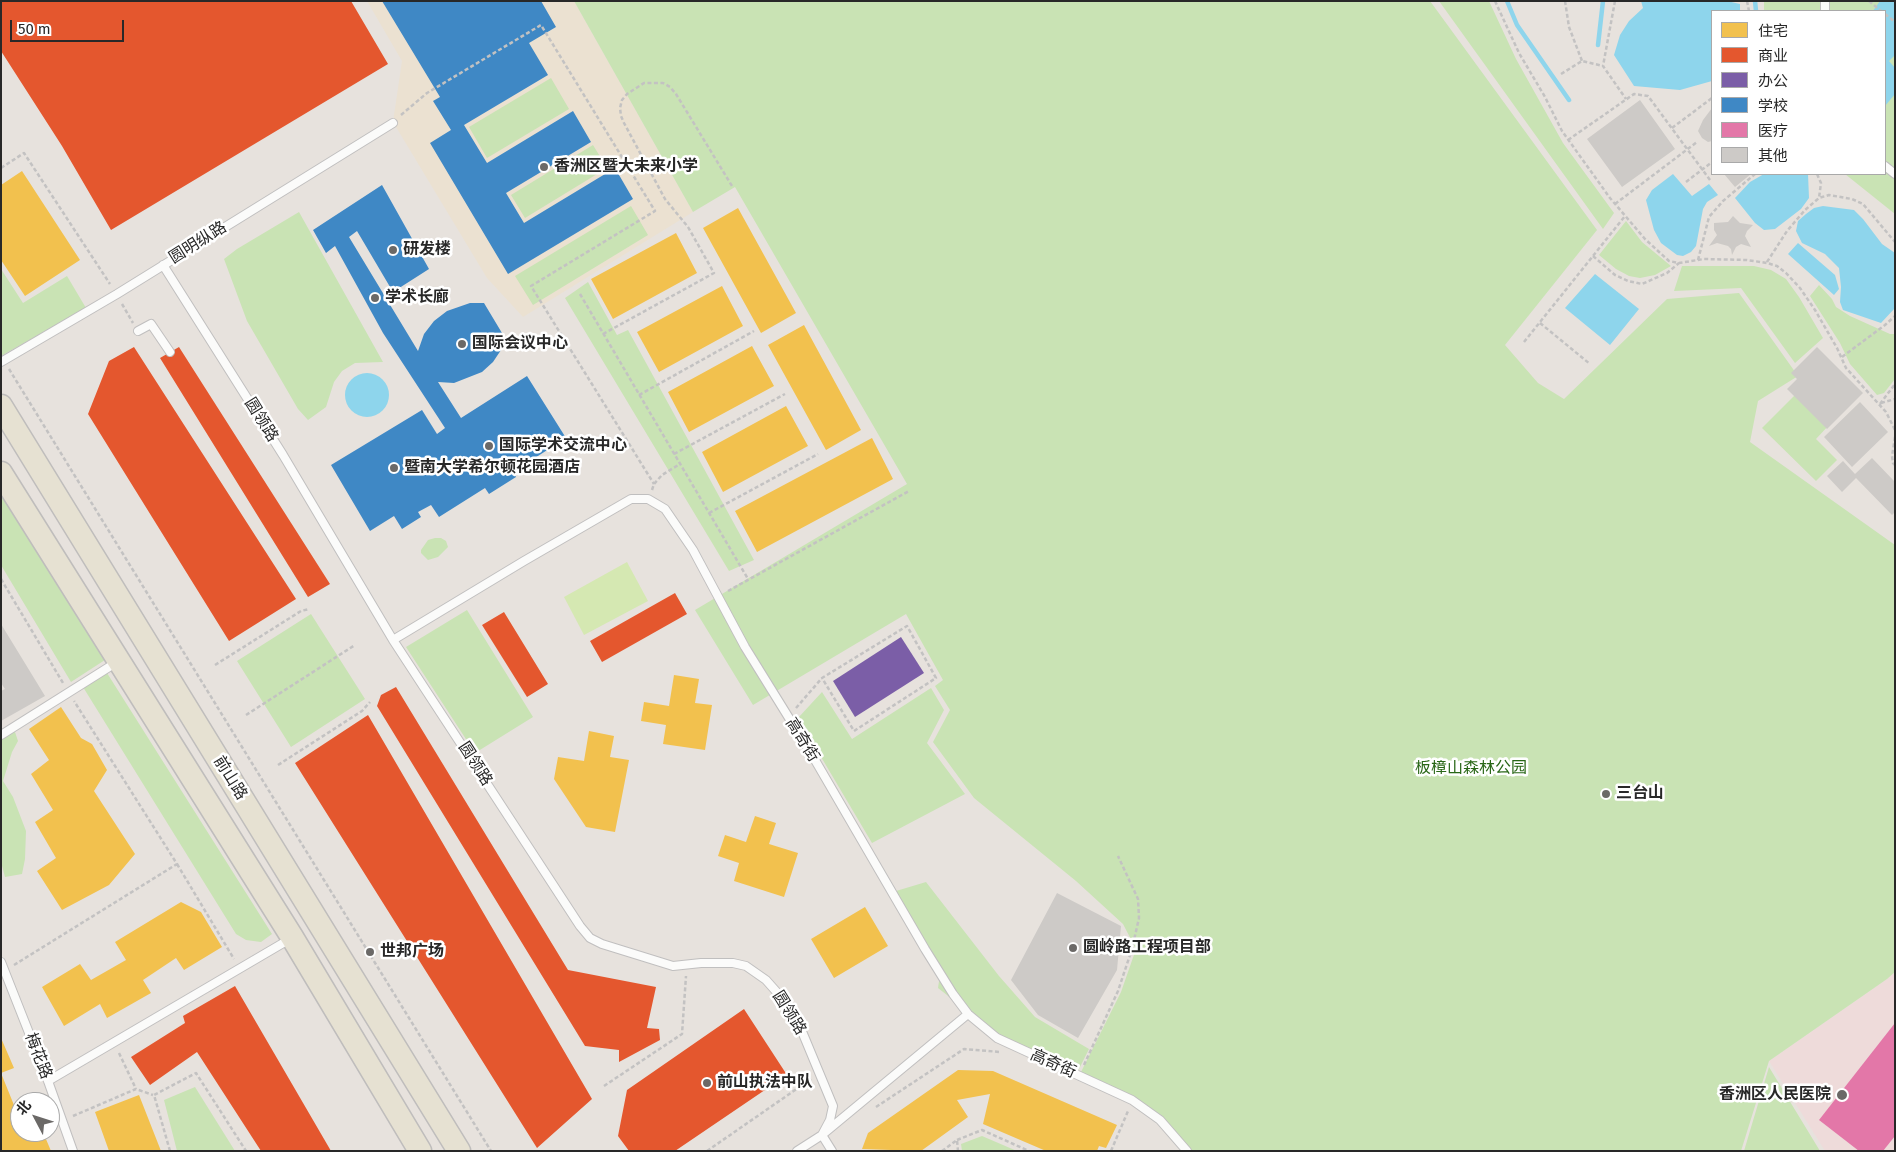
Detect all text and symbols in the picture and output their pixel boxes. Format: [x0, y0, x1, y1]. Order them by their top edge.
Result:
scale bar [12, 10, 126, 42]
legend [1711, 10, 1886, 175]
text: 50 m [18, 20, 51, 38]
text: 住宅 [1758, 22, 1788, 40]
text: 商业 [1758, 47, 1788, 65]
text: 办公 [1758, 72, 1788, 90]
text: 学校 [1758, 97, 1788, 115]
text: 医疗 [1758, 122, 1788, 140]
text: 其他 [1758, 147, 1788, 165]
place label: 香洲区暨大未来小学 [554, 157, 698, 177]
marker: 香洲区暨大未来小学 [538, 161, 550, 173]
street label: 圆明纵路 [166, 218, 230, 268]
place label: 研发楼 [403, 240, 451, 260]
marker: 研发楼 [387, 244, 399, 256]
place label: 学术长廊 [385, 288, 449, 308]
marker: 学术长廊 [369, 292, 381, 304]
place label: 国际会议中心 [472, 334, 568, 354]
marker: 国际会议中心 [456, 338, 468, 350]
street label: 圆领路 [240, 395, 282, 445]
place label: 国际学术交流中心 [499, 436, 627, 456]
marker: 国际学术交流中心 [483, 440, 495, 452]
place label: 暨南大学希尔顿花园酒店 [404, 458, 580, 478]
marker: 暨南大学希尔顿花园酒店 [388, 462, 400, 474]
street label: 高奇街 [781, 715, 823, 765]
street label: 圆领路 [454, 739, 496, 789]
street label: 前山路 [209, 753, 251, 803]
park label: 板樟山森林公园 [1415, 759, 1527, 779]
place label: 三台山 [1616, 784, 1664, 804]
marker: 三台山 [1600, 788, 1612, 800]
place label: 圆岭路工程项目部 [1083, 938, 1211, 958]
place label: 世邦广场 [380, 942, 444, 962]
marker: 圆岭路工程项目部 [1067, 942, 1079, 954]
marker: 世邦广场 [364, 946, 376, 958]
street label: 圆领路 [768, 988, 810, 1038]
street label: 梅花路 [20, 1030, 56, 1082]
street label: 高奇街 [1027, 1045, 1079, 1083]
place label: 前山执法中队 [717, 1073, 813, 1093]
marker: 前山执法中队 [701, 1077, 713, 1089]
place label: 香洲区人民医院 [1719, 1085, 1831, 1105]
marker: 香洲区人民医院 [1835, 1088, 1849, 1102]
north arrow [10, 1092, 60, 1142]
text: 北 [13, 1097, 35, 1119]

